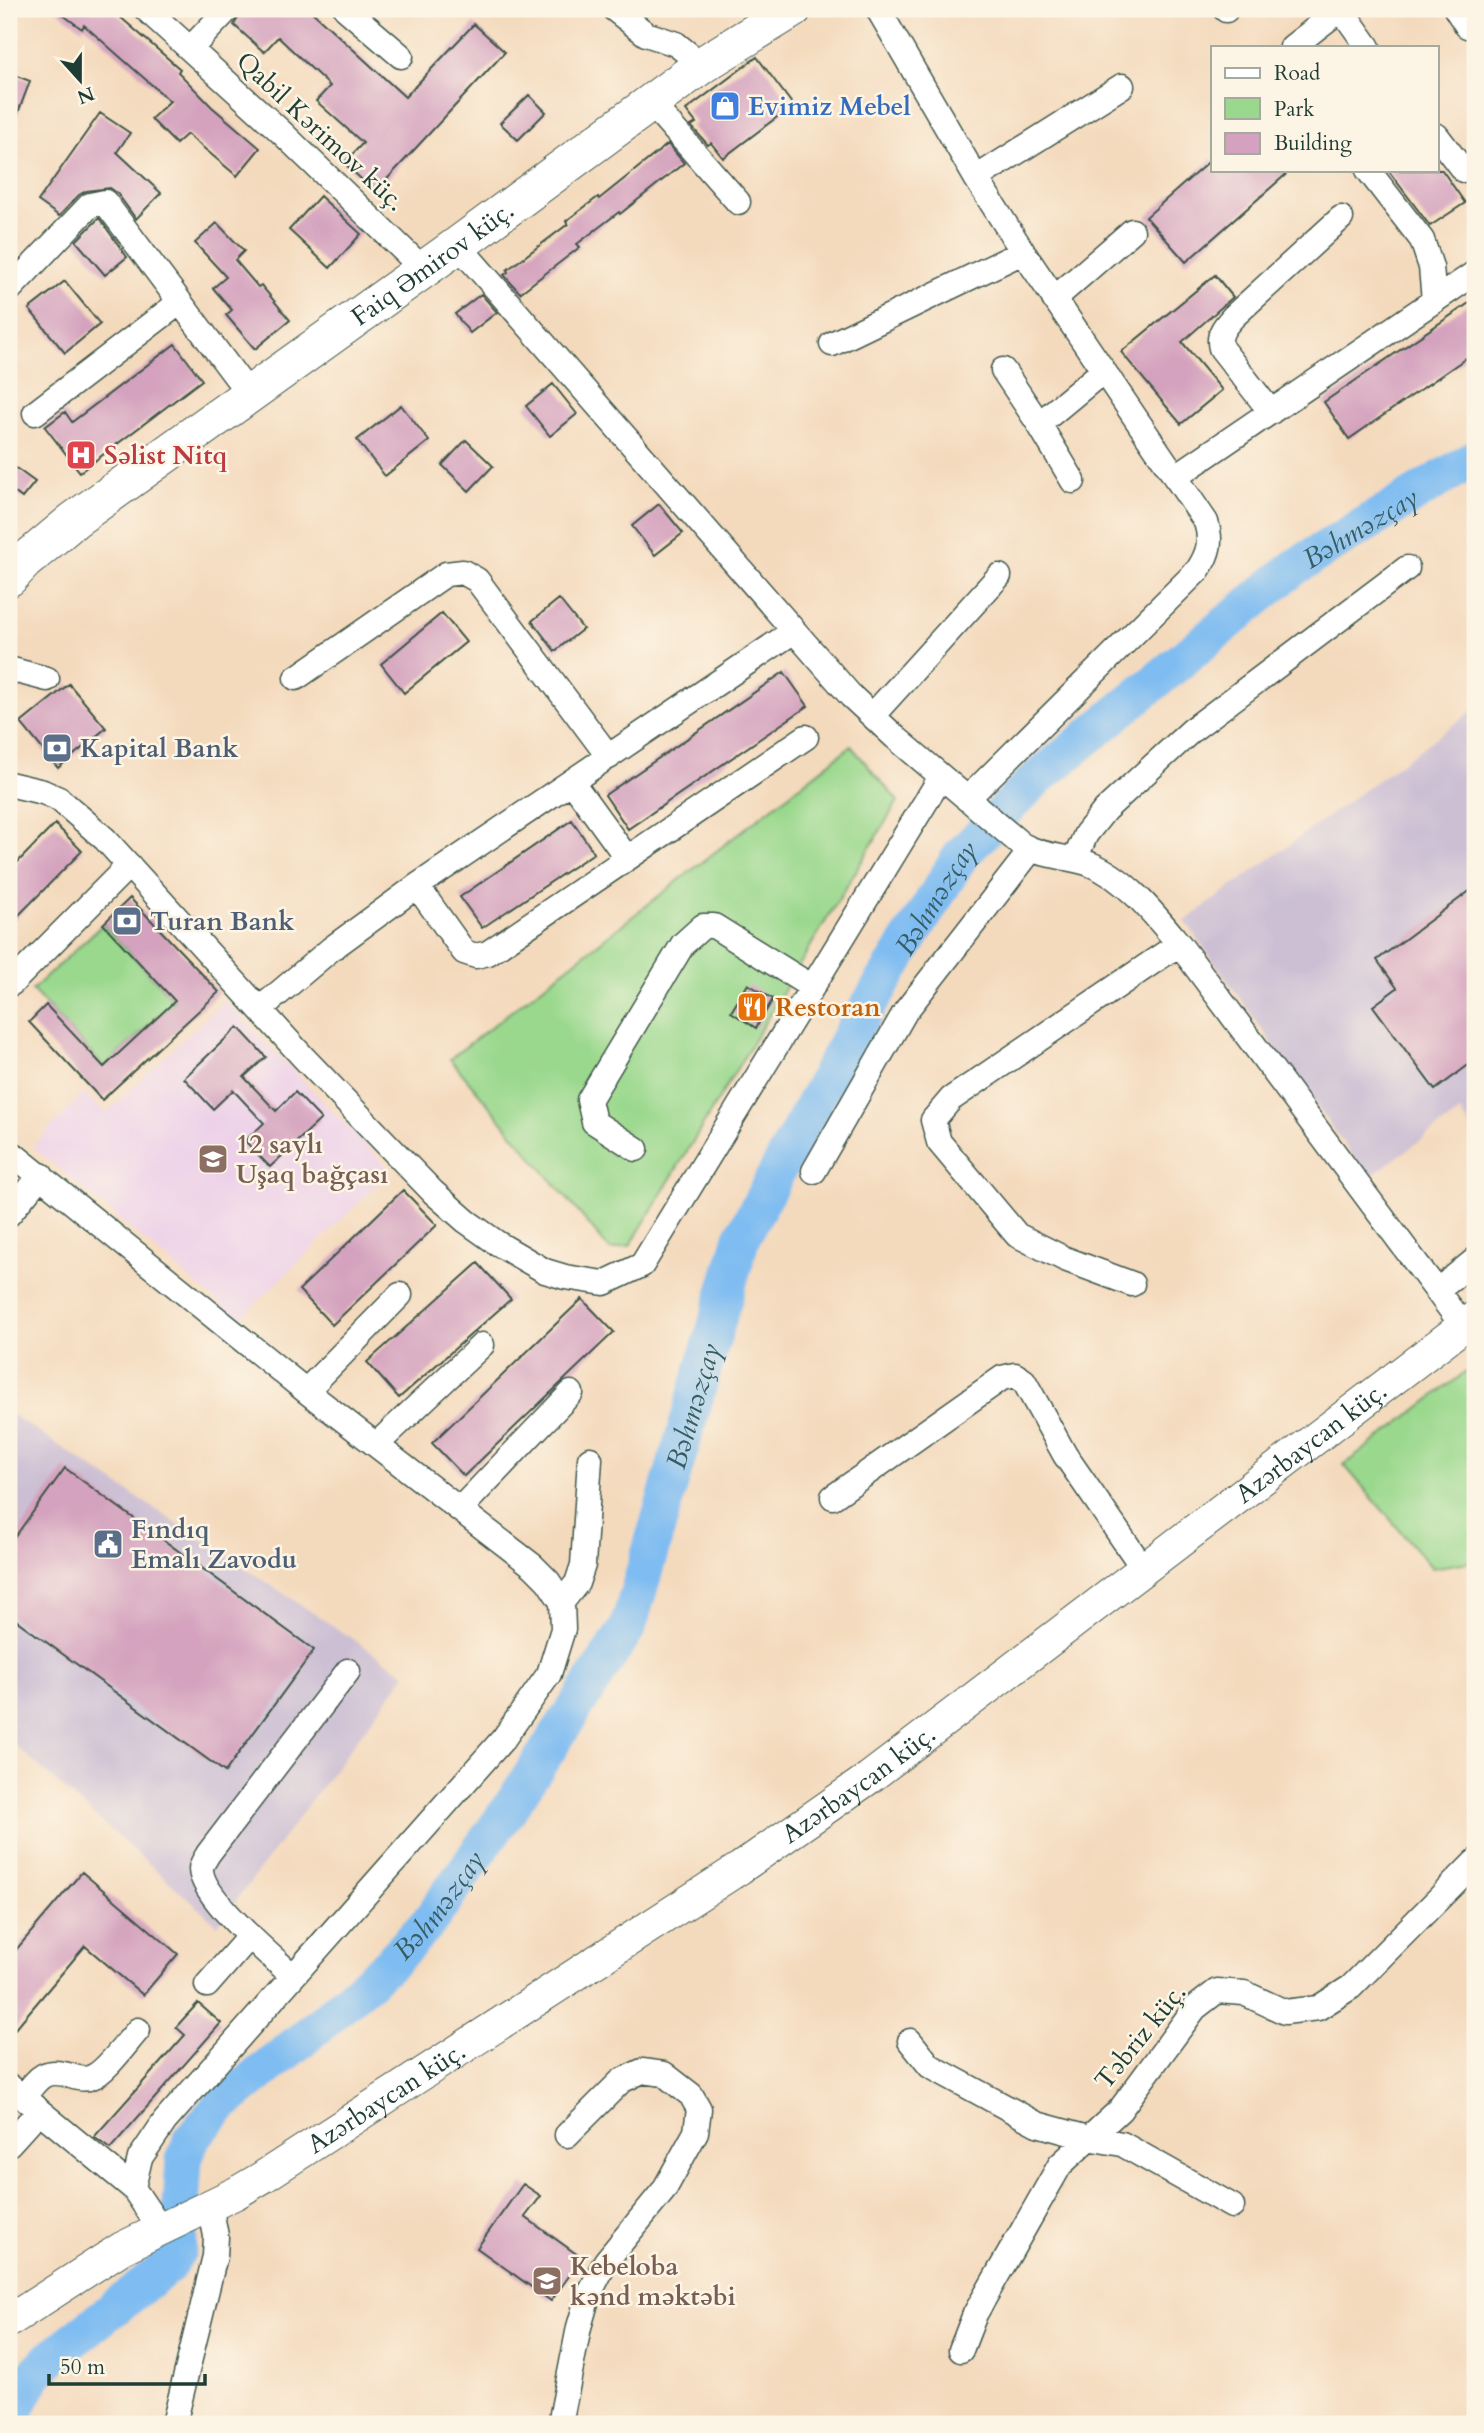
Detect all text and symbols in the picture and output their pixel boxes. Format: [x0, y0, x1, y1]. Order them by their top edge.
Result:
street label: Qabil Kərimov küç. [229, 44, 413, 219]
north arrow [46, 46, 116, 116]
legend [1211, 46, 1438, 172]
text: Road [1274, 59, 1320, 88]
text: N [73, 80, 98, 110]
shop icon: Evimiz Mebel [708, 89, 742, 123]
place label: Evimiz Mebel [748, 89, 911, 124]
text: Park [1274, 95, 1315, 124]
text: Building [1274, 129, 1352, 158]
street label: Faiq Əmirov küç. [344, 193, 521, 334]
hospital icon: Səlist Nitq [64, 438, 98, 472]
place label: Səlist Nitq [104, 438, 227, 473]
water label: Bəhməzçay [1296, 479, 1426, 578]
bank icon: Kapital Bank [40, 731, 74, 765]
place label: Kapital Bank [80, 731, 239, 766]
water label: Bəhməzçay [886, 831, 986, 963]
bank icon: Turan Bank [110, 904, 144, 938]
place label: Turan Bank [150, 904, 295, 939]
restaurant icon: Restoran [735, 990, 769, 1024]
place label: Restoran [775, 990, 881, 1025]
place label: 12 saylı Uşaq bağçası [236, 1127, 388, 1192]
school or university icon: 12 saylı Uşaq bağçası [196, 1142, 230, 1176]
water label: Bəhməzçay [657, 1339, 730, 1473]
street label: Azərbaycan küç. [1228, 1373, 1394, 1511]
place label: Fındıq Emalı Zavodu [131, 1512, 297, 1577]
public building icon: Fındıq Emalı Zavodu [91, 1527, 125, 1561]
street label: Azərbaycan küç. [775, 1717, 943, 1852]
water label: Bəhməzçay [385, 1843, 494, 1969]
street label: Təbriz küç. [1087, 1976, 1194, 2097]
street label: Azərbaycan küç. [300, 2034, 472, 2162]
place label: Kebeloba kənd məktəbi [570, 2249, 736, 2314]
school or university icon: Kebeloba kənd məktəbi [530, 2264, 564, 2298]
scale bar [49, 2342, 205, 2386]
text: 50 m [60, 2353, 105, 2382]

